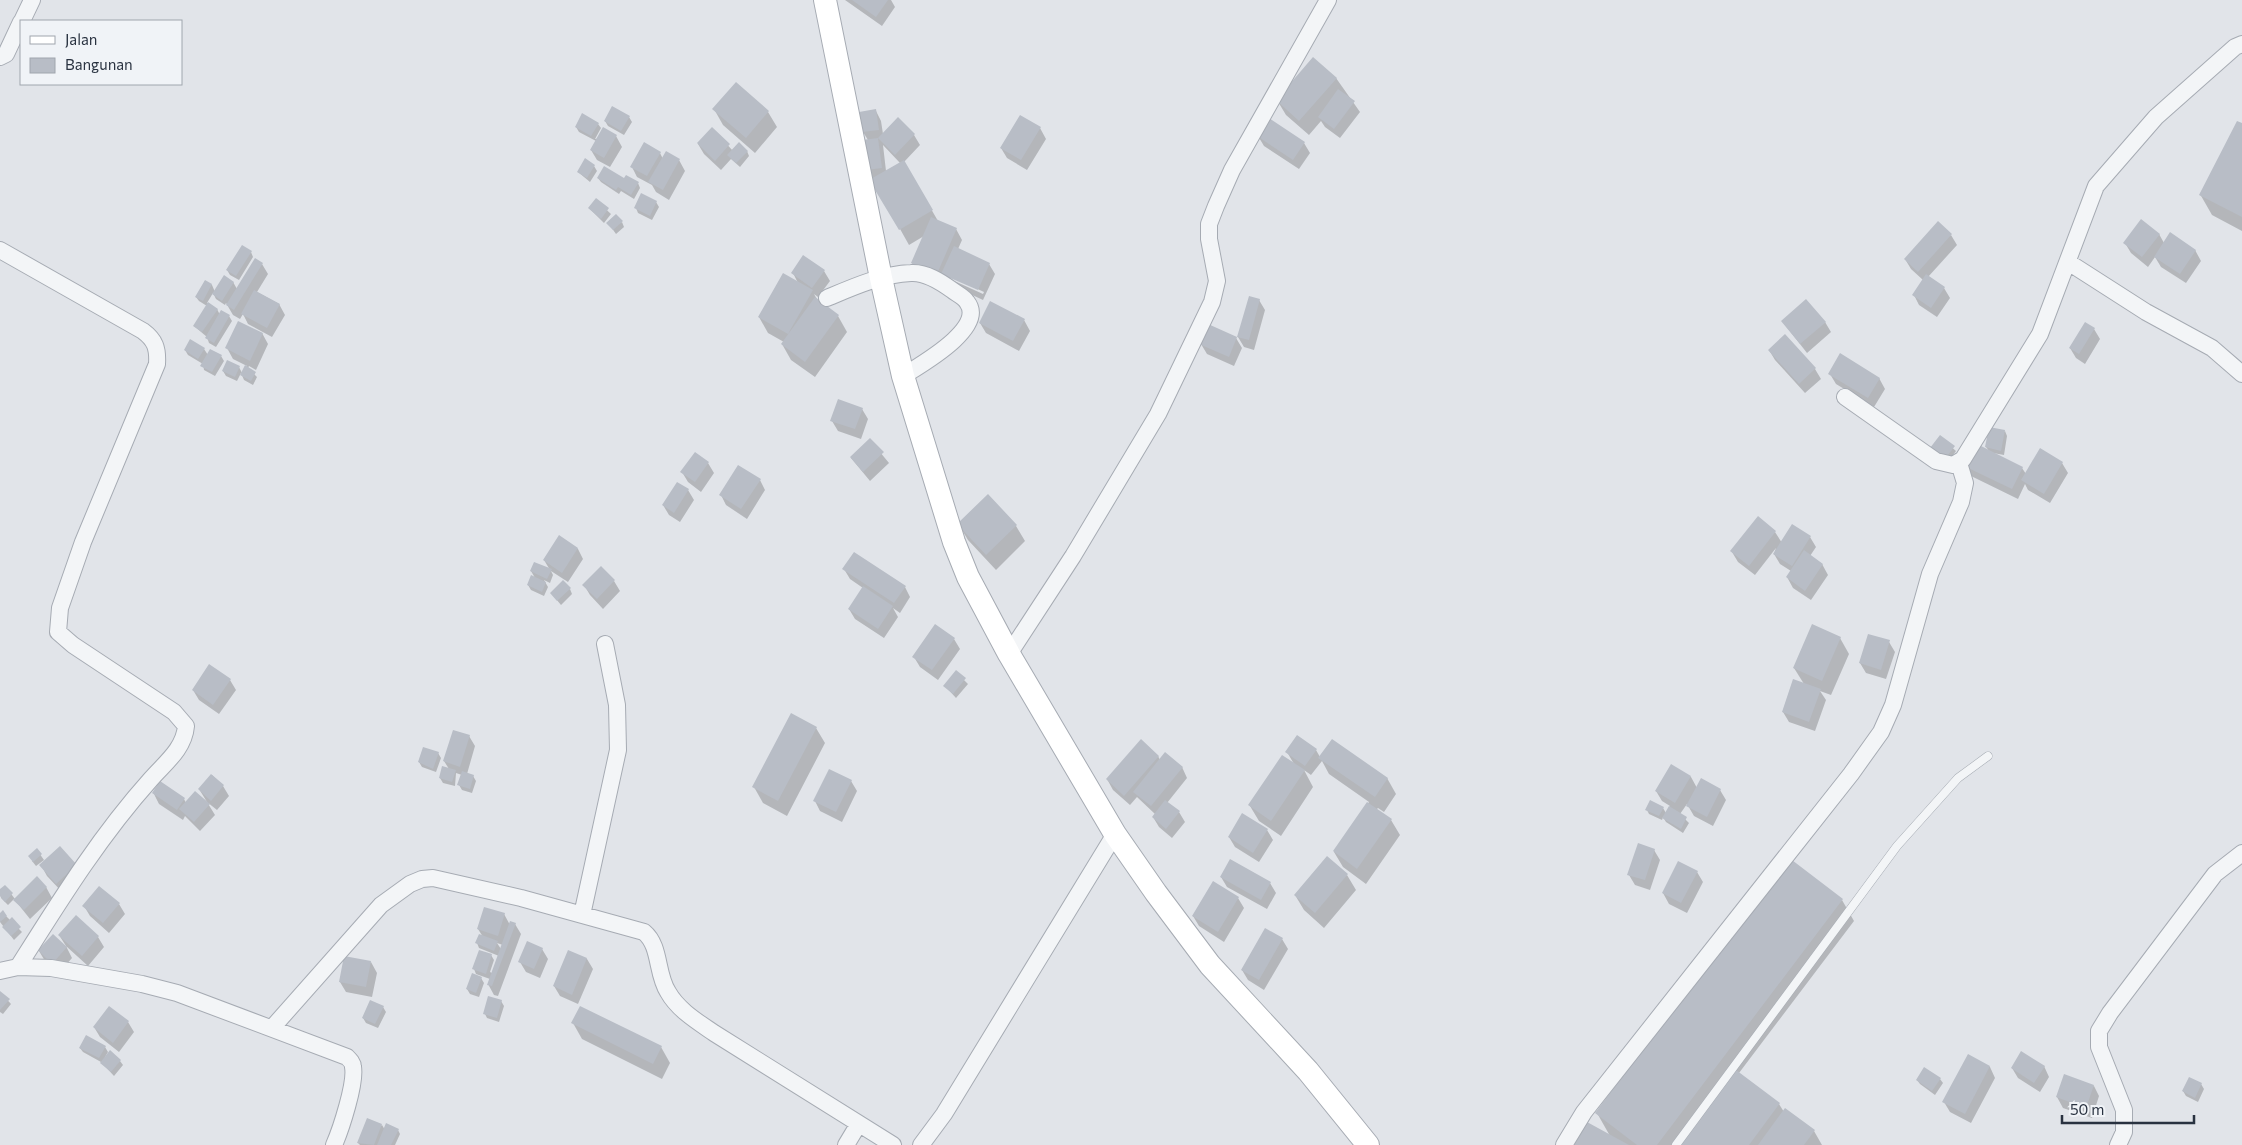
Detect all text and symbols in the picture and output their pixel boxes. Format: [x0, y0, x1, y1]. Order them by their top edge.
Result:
legend [20, 20, 182, 85]
text: Jalan [65, 30, 97, 48]
text: Bangunan [65, 55, 133, 73]
scale bar [2062, 1092, 2194, 1124]
text: 50 m [2070, 1100, 2104, 1118]

